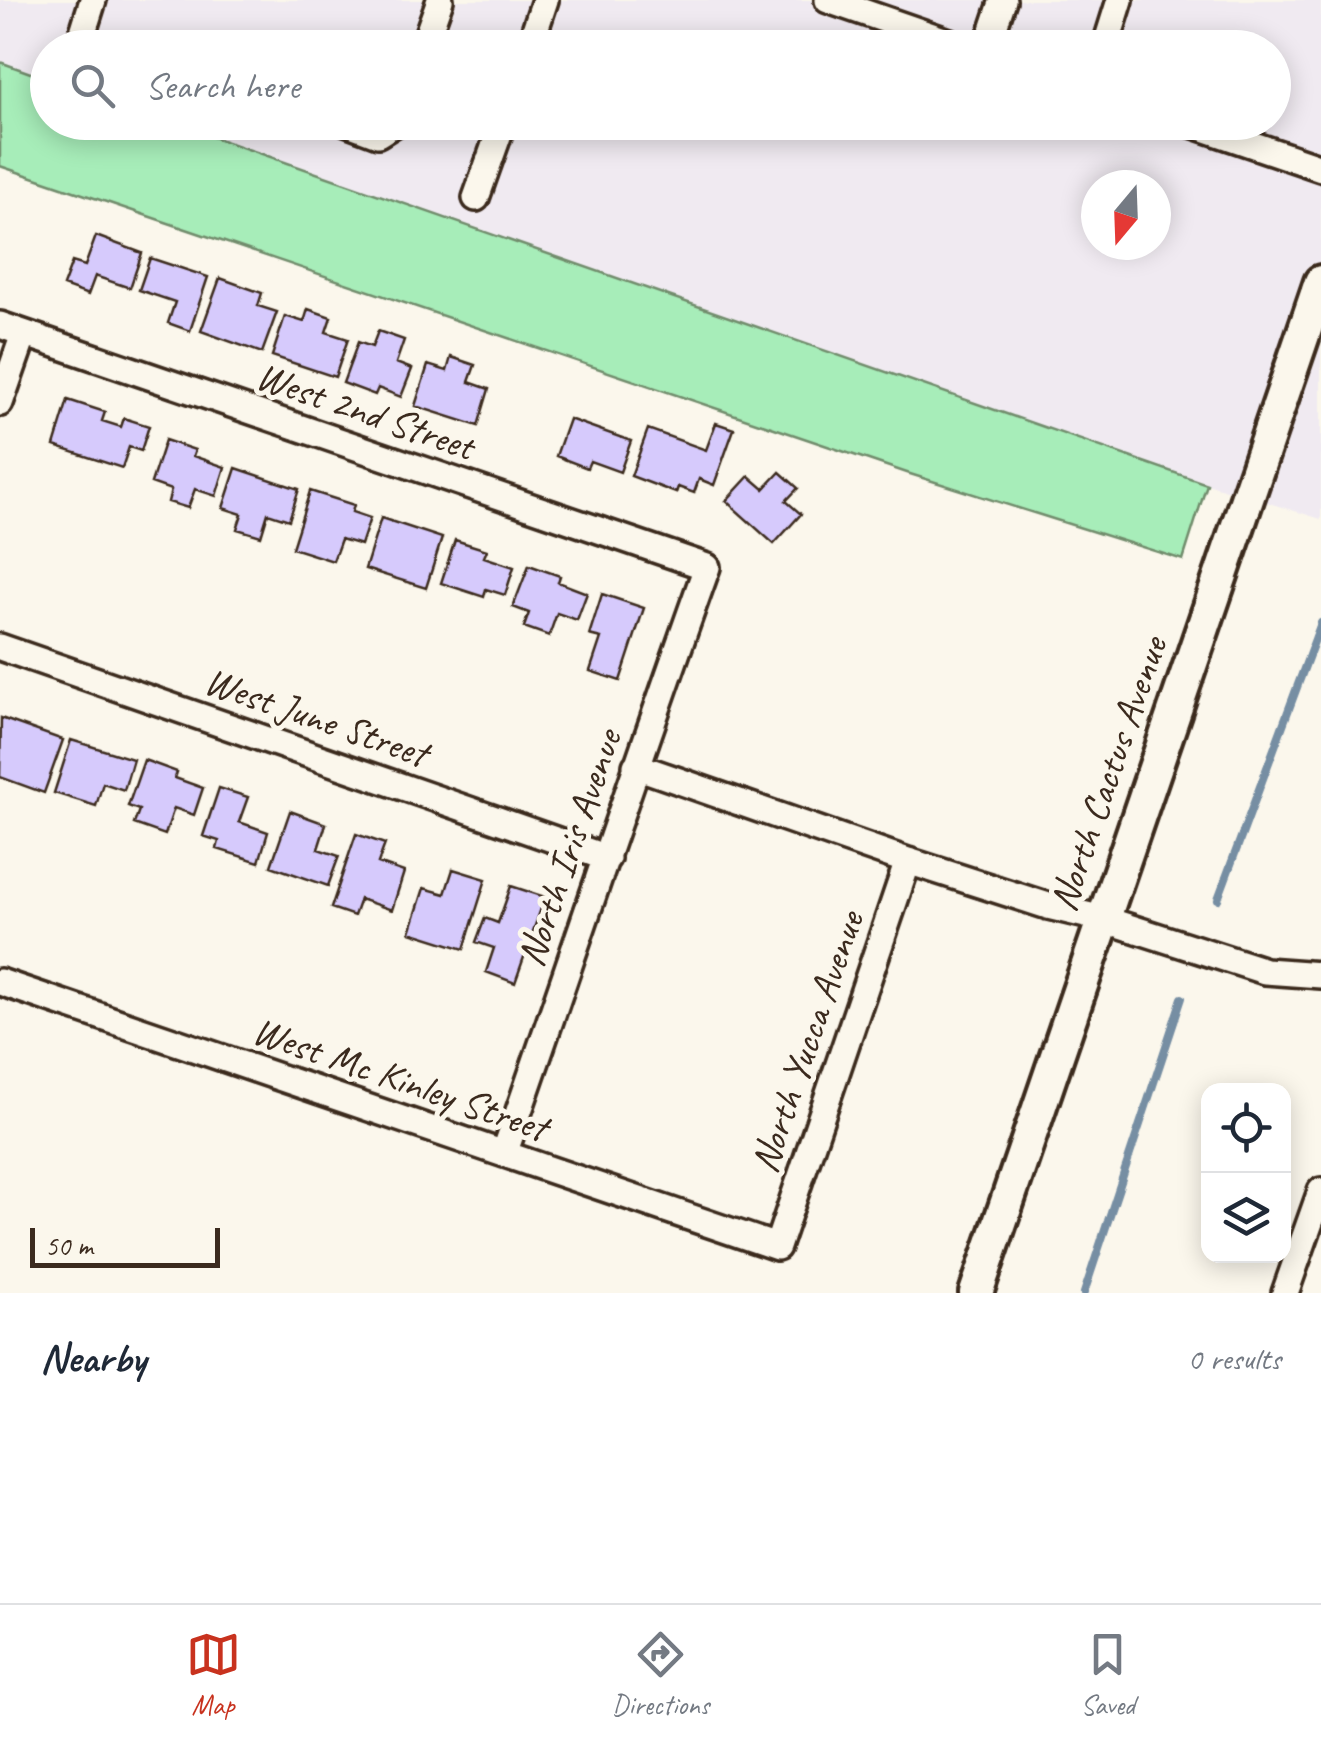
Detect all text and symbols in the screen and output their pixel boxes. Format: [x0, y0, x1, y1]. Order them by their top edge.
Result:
search box [30, 30, 1291, 140]
icon: search [65, 58, 120, 113]
text: Search here [145, 62, 300, 109]
north arrow [1081, 170, 1171, 260]
street label: West 2nd Street [250, 350, 484, 473]
street label: North Cactus Avenue [1038, 628, 1179, 918]
street label: West June Street [198, 656, 439, 780]
street label: North Iris Avenue [505, 720, 634, 973]
street label: North Yucca Avenue [739, 902, 876, 1179]
street label: West Mc Kinley Street [246, 1005, 559, 1155]
map controls [1201, 1083, 1291, 1263]
button: locate [1201, 1083, 1291, 1173]
button: layers [1201, 1173, 1291, 1263]
scale bar [30, 1223, 220, 1268]
text: 50 m [45, 1228, 93, 1263]
text: Nearby [40, 1332, 146, 1385]
text: 0 results [1187, 1338, 1281, 1379]
tab: Map [186, 1627, 241, 1722]
tab: Directions [612, 1627, 709, 1722]
tab: Saved [1080, 1627, 1135, 1722]

